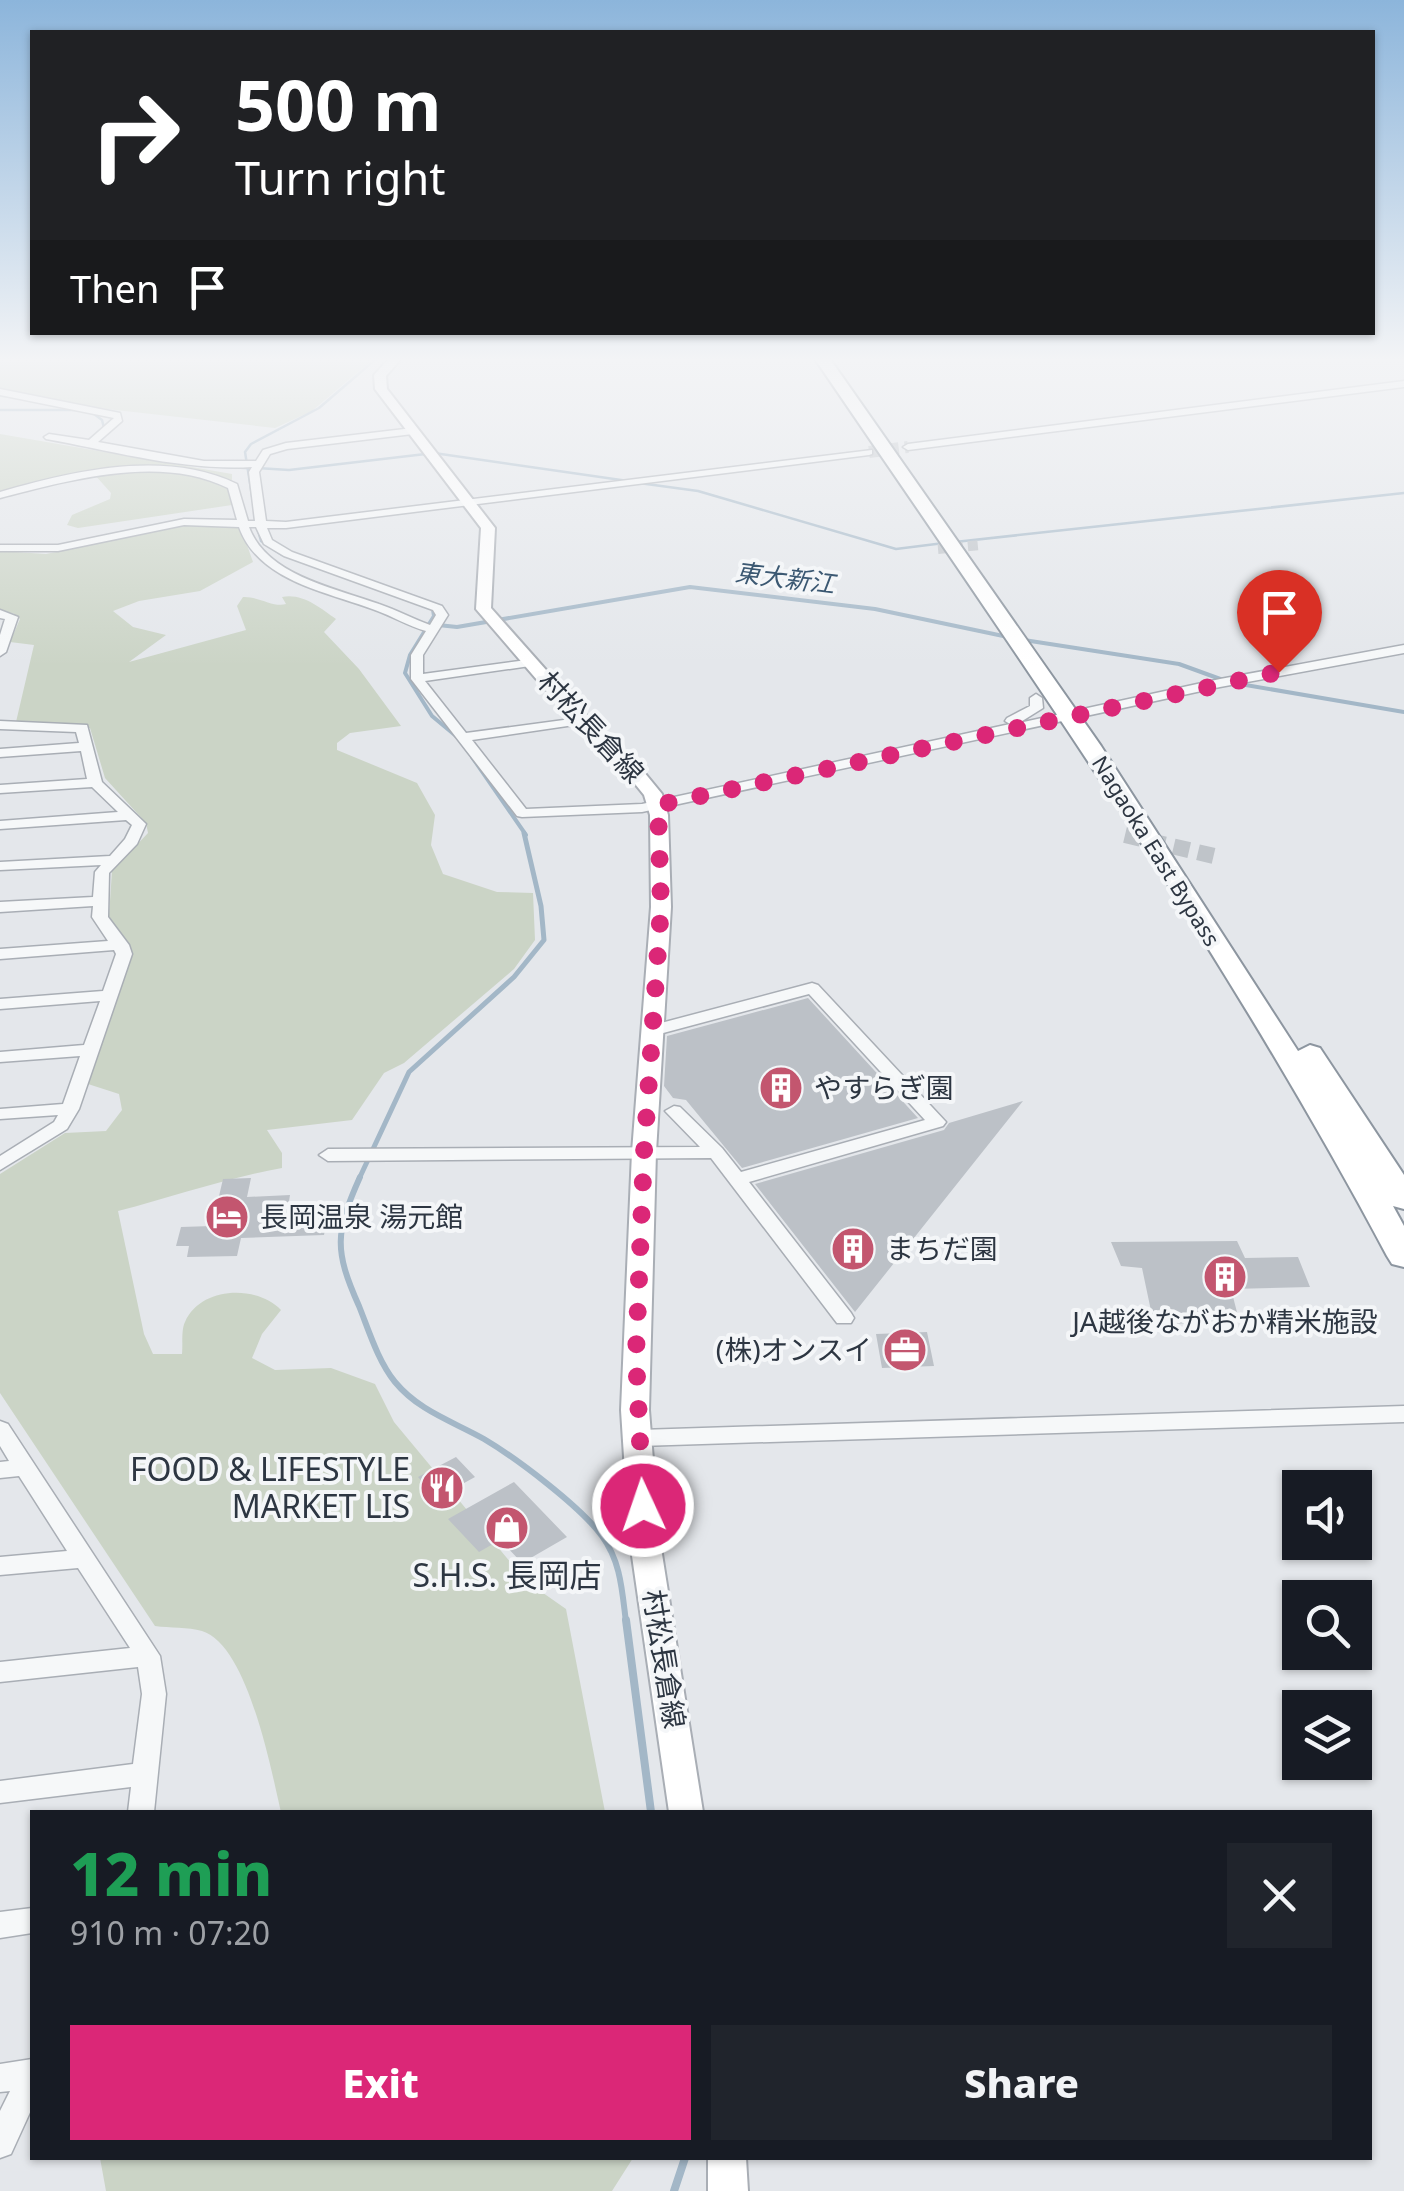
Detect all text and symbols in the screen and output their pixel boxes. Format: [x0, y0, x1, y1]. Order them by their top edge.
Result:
text: 500 m [235, 56, 442, 152]
icon: right [70, 70, 200, 200]
text: Turn right [235, 147, 446, 208]
icon: arrive [180, 260, 235, 315]
text: Then [70, 262, 160, 314]
water label: 東大新江 [733, 554, 840, 600]
pin [1237, 570, 1322, 673]
icon: arrive [1252, 585, 1307, 640]
street label: 村松長倉線 [530, 662, 653, 790]
street label: Nagaoka East Bypass [1086, 750, 1228, 951]
building icon: やすらぎ園 [758, 1065, 804, 1111]
place label: やすらぎ園 [814, 1068, 954, 1106]
hotel icon: 長岡温泉 湯元館 [204, 1194, 250, 1240]
place label: 長岡温泉 湯元館 [260, 1197, 463, 1235]
building icon: まちだ園 [830, 1226, 876, 1272]
place label: まちだ園 [886, 1229, 998, 1267]
building icon: JA越後ながおか精米施設 [1202, 1254, 1248, 1300]
place label: JA越後ながおか精米施設 [1069, 1302, 1378, 1340]
office icon: (株)オンスイ [882, 1327, 928, 1373]
place label: (株)オンスイ [716, 1330, 872, 1368]
place label: FOOD & LIFESTYLE MARKET LIS [130, 1447, 410, 1527]
position arrow [591, 1454, 695, 1558]
restaurant icon: FOOD & LIFESTYLE MARKET LIS [419, 1465, 465, 1511]
map controls [1282, 1470, 1372, 1780]
button: sound [1282, 1470, 1372, 1560]
shop icon: S.H.S. 長岡店 [484, 1505, 530, 1551]
place label: S.H.S. 長岡店 [413, 1553, 601, 1596]
button: search [1282, 1580, 1372, 1670]
street label: 村松長倉線 [635, 1587, 695, 1731]
button: layers [1282, 1690, 1372, 1780]
text: 12 min [70, 1832, 272, 1914]
button: close [1227, 1843, 1332, 1948]
text: 910 m · 07:20 [70, 1911, 270, 1954]
button: Exit [70, 2025, 691, 2140]
button: Share [711, 2025, 1332, 2140]

